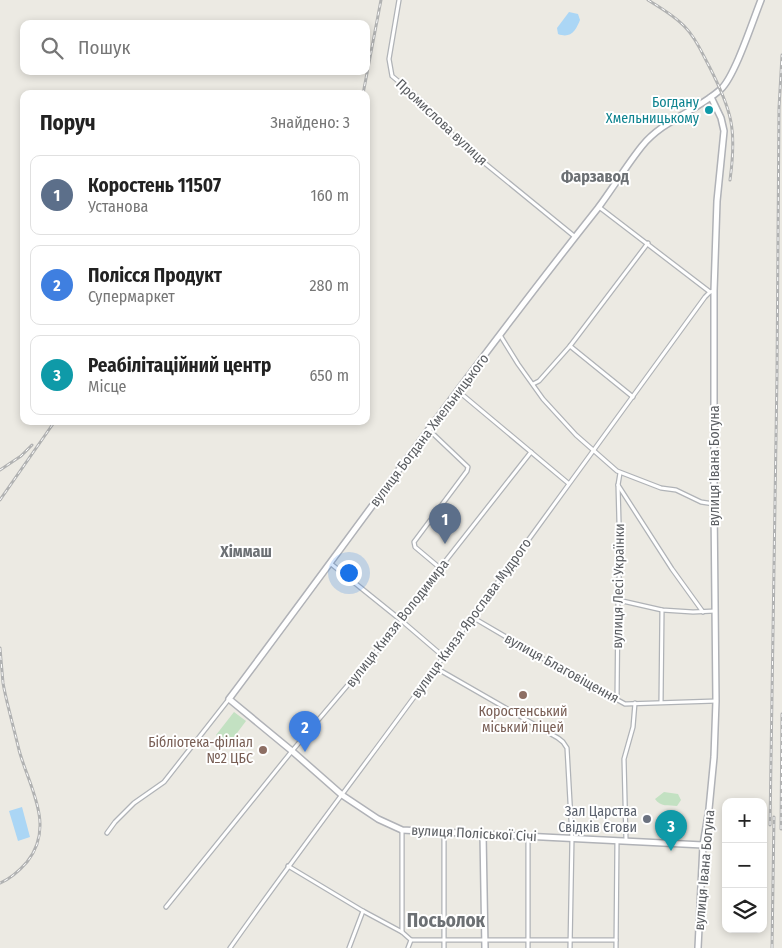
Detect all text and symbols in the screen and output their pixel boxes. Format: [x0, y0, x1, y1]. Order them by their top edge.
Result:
search box [20, 20, 370, 75]
icon: search [38, 34, 66, 62]
text: Пошук [78, 36, 130, 59]
street label: Промислова вулиця [392, 76, 491, 169]
place label: Богдану Хмельницькому [606, 94, 700, 127]
marker: Богдану Хмельницькому [703, 104, 715, 116]
text: Поруч [40, 110, 96, 136]
text: Знайдено: 3 [270, 113, 350, 132]
district label: Фарзавод [561, 167, 629, 186]
text: Коростень 11507 [88, 174, 221, 197]
text: 1 [54, 186, 60, 205]
text: 160 m [310, 186, 349, 205]
text: Установа [88, 197, 148, 216]
text: Полісся Продукт [88, 264, 222, 287]
text: 2 [53, 276, 61, 295]
text: 280 m [310, 276, 349, 295]
text: Супермаркет [88, 287, 175, 306]
street label: вулиця Богдана Хмельницького [366, 350, 493, 510]
text: Реабілітаційний центр [88, 354, 271, 377]
text: 3 [53, 366, 61, 385]
text: 650 m [309, 366, 349, 385]
text: Місце [88, 377, 126, 396]
street label: вулиця Івана Богуна [706, 405, 723, 527]
pin: 1 [429, 503, 461, 544]
street label: вулиця Лесі Українки [609, 523, 628, 649]
street label: вулиця Князя Ярослава Мудрого [408, 535, 535, 702]
district label: Хіммаш [219, 542, 272, 561]
street label: вулиця Князя Володимира [342, 556, 453, 691]
your location [336, 560, 362, 586]
street label: вулиця Благовіщення [502, 630, 622, 707]
marker: Коростенський міський ліцей [517, 689, 529, 701]
place label: Коростенський міський ліцей [478, 703, 568, 736]
pin: 2 [289, 711, 321, 752]
place label: Бібліотека-філіал №2 ЦБС [148, 734, 253, 767]
marker: Бібліотека-філіал №2 ЦБС [257, 744, 269, 756]
map controls [722, 798, 767, 933]
button: + [722, 798, 767, 843]
place label: Зал Царства Свідків Єгови [558, 803, 637, 836]
street label: вулиця Івана Богуна [691, 809, 718, 931]
pin: 3 [655, 810, 687, 851]
marker: Зал Царства Свідків Єгови [641, 813, 653, 825]
street label: вулиця Поліської Січі [411, 822, 537, 845]
button: − [722, 843, 767, 888]
button: layers [722, 888, 767, 933]
district label: Посьолок [407, 909, 486, 932]

